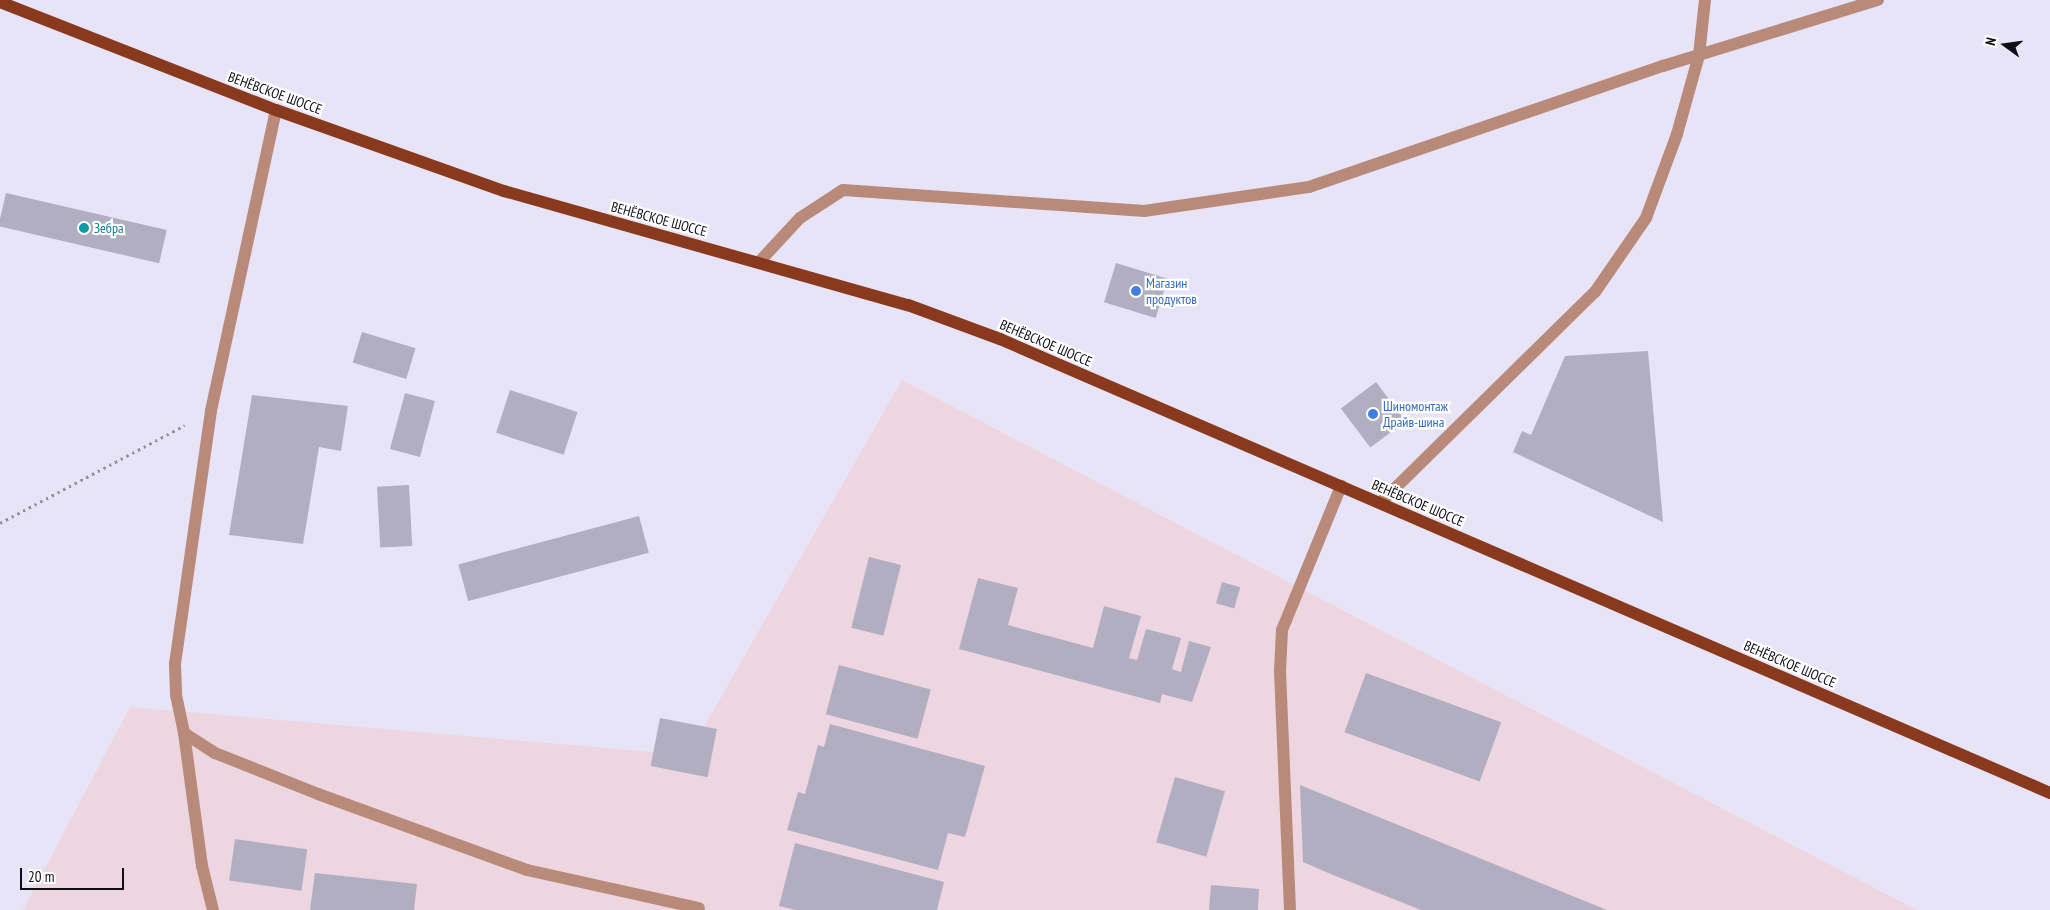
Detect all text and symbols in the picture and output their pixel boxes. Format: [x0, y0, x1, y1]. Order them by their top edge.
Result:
north arrow [1980, 20, 2030, 70]
text: N [1981, 36, 2000, 47]
street label: ВЕНЁВСКОЕ ШОССЕ [226, 68, 324, 118]
street label: ВЕНЁВСКОЕ ШОССЕ [609, 198, 709, 240]
place label: Зебра [94, 220, 124, 236]
marker: Зебра [78, 222, 90, 234]
place label: Магазин продуктов [1146, 275, 1197, 308]
marker: Магазин продуктов [1130, 285, 1142, 297]
street label: ВЕНЁВСКОЕ ШОССЕ [997, 316, 1095, 370]
place label: Шиномонтаж Драйв-шина [1383, 398, 1448, 431]
marker: Шиномонтаж Драйв-шина [1367, 408, 1379, 420]
street label: ВЕНЁВСКОЕ ШОССЕ [1369, 476, 1467, 530]
street label: ВЕНЁВСКОЕ ШОССЕ [1741, 637, 1839, 691]
scale bar [22, 858, 126, 890]
text: 20 m [28, 867, 54, 886]

